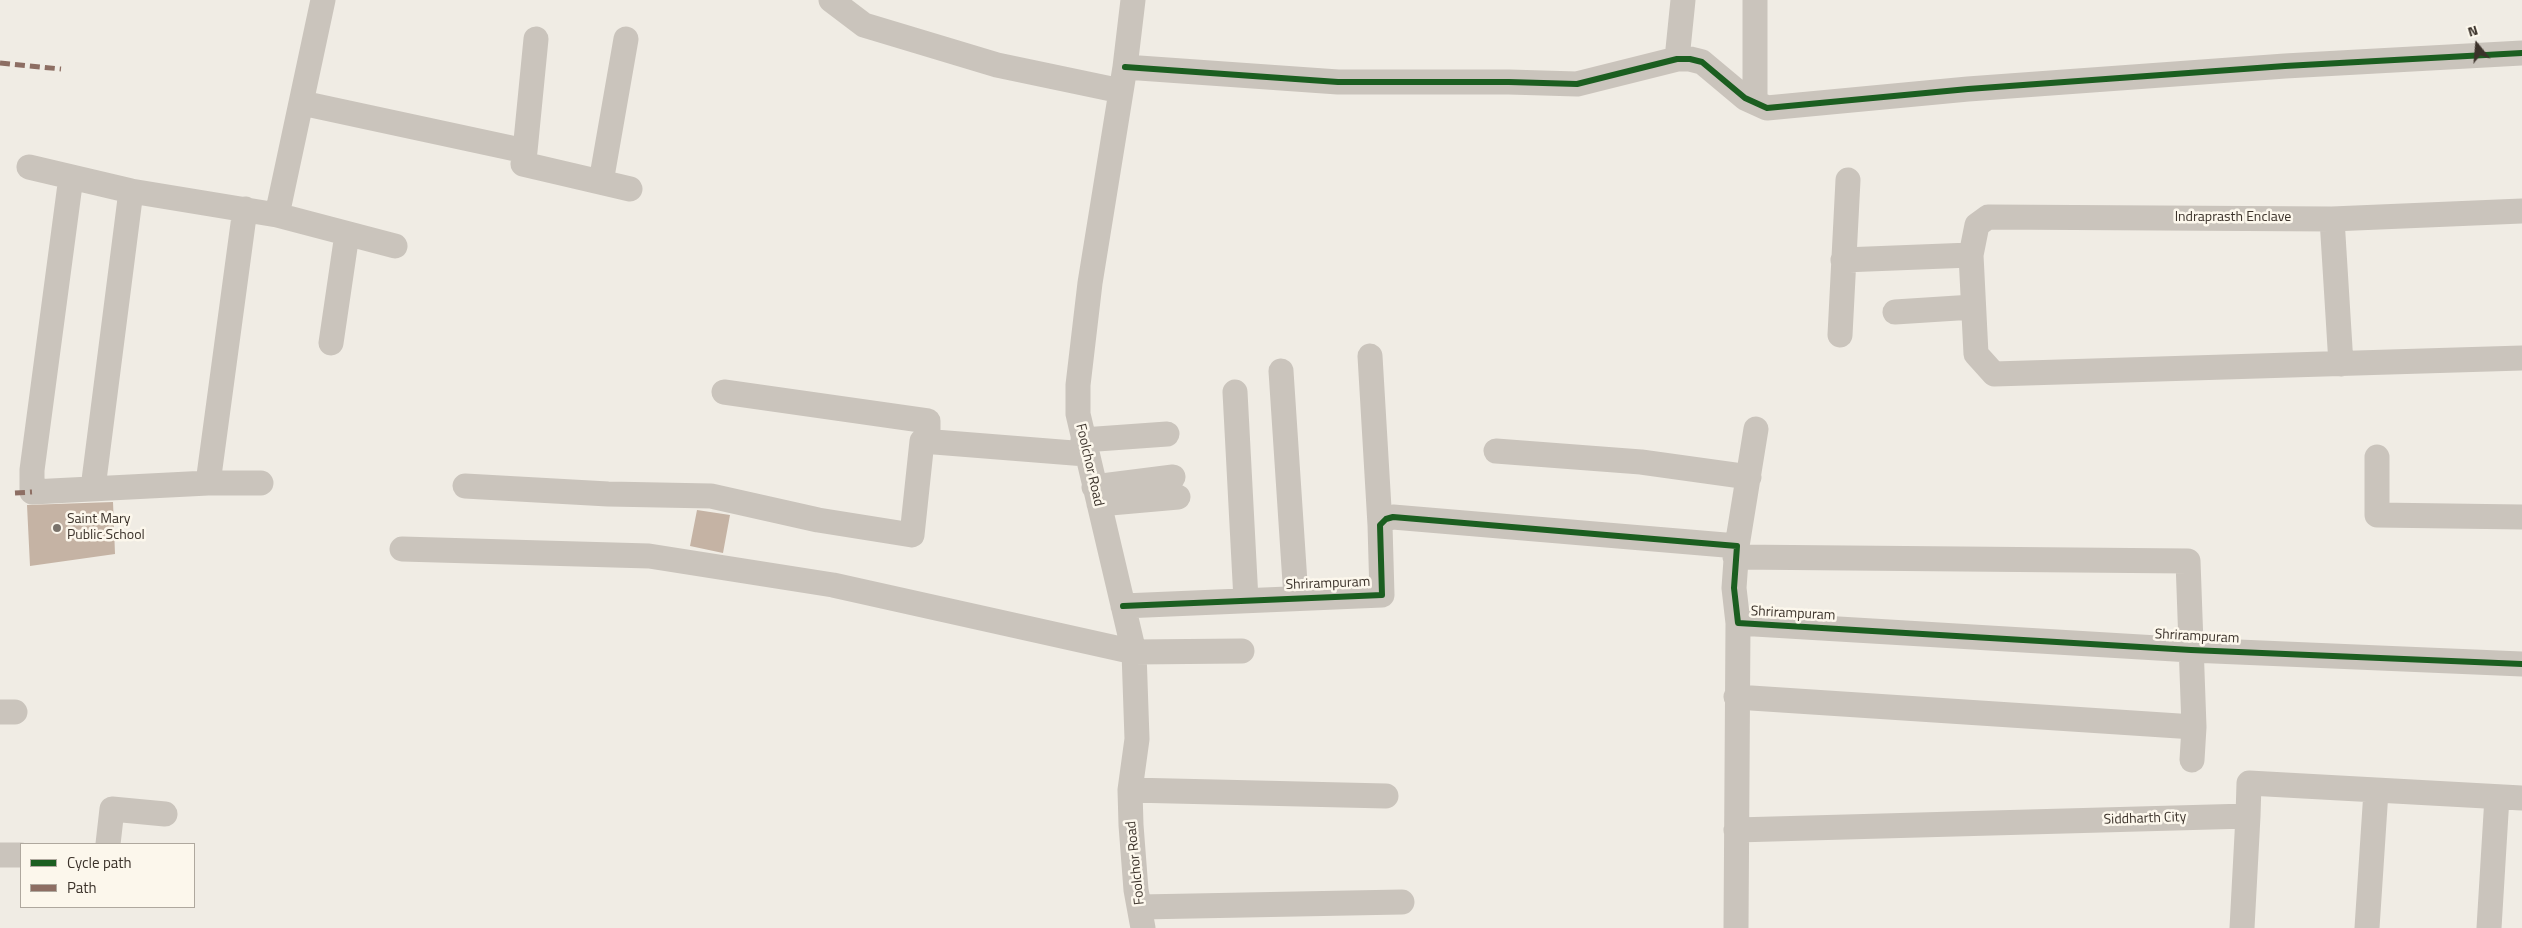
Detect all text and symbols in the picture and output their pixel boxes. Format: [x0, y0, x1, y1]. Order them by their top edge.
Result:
text: N [2465, 19, 2480, 42]
north arrow [2452, 20, 2502, 70]
street label: Indraprasth Enclave [2175, 210, 2291, 226]
street label: Foolchor Road [1071, 422, 1107, 508]
place label: Saint Mary Public School [67, 512, 145, 544]
marker: Saint Mary Public School [51, 522, 63, 534]
street label: Shrirampuram [1285, 574, 1371, 594]
street label: Shrirampuram [1750, 603, 1836, 625]
street label: Shrirampuram [2154, 626, 2240, 648]
street label: Siddharth City [2103, 809, 2187, 829]
street label: Foolchor Road [1123, 820, 1149, 906]
legend [20, 843, 195, 908]
text: Cycle path [67, 851, 132, 874]
text: Path [67, 876, 97, 899]

